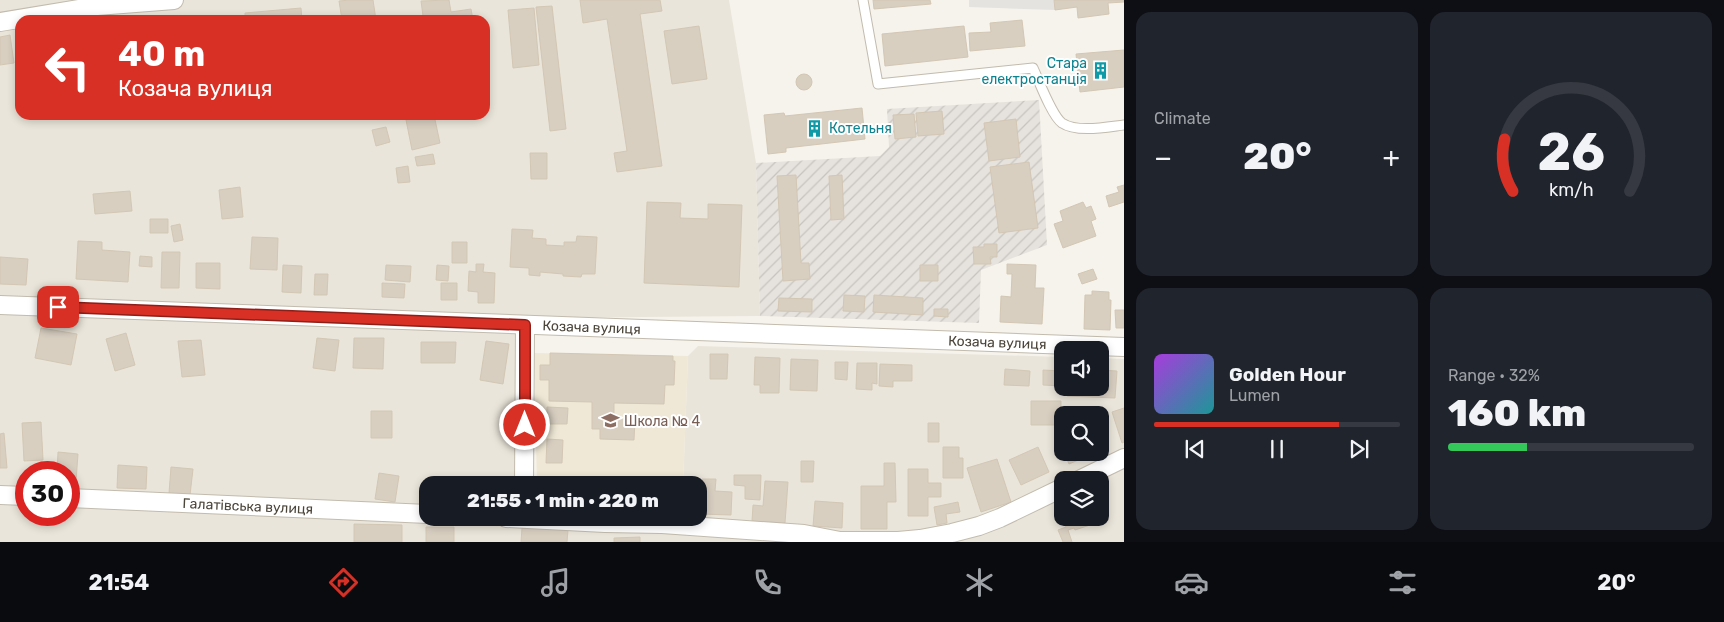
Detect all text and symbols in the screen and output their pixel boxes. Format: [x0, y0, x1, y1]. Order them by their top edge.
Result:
text: 40 m [118, 33, 205, 75]
icon: left [35, 35, 100, 100]
place label: Cтара електростанція [981, 55, 1087, 88]
building icon: Cтара електростанція [1091, 61, 1111, 81]
text: Козача вулиця [118, 75, 273, 102]
text: Climate [1154, 109, 1211, 128]
building icon: Котельня [805, 118, 825, 138]
place label: Котельня [829, 120, 892, 137]
text: 26 [1537, 121, 1605, 183]
text: 20° [1243, 133, 1312, 179]
text: − [1154, 141, 1172, 174]
text: + [1383, 141, 1400, 174]
text: km/h [1549, 179, 1593, 200]
pin [37, 286, 79, 328]
icon: arrive [44, 293, 72, 321]
street label: Козача вулиця [542, 317, 641, 338]
street label: Козача вулиця [948, 332, 1047, 353]
map controls [1054, 341, 1109, 526]
button: sound [1054, 341, 1109, 396]
text: Golden Hour [1229, 363, 1346, 386]
text: Range · 32% [1448, 366, 1540, 385]
text: Lumen [1229, 386, 1280, 405]
text: 160 km [1448, 390, 1586, 436]
position arrow [498, 398, 550, 450]
button: search [1054, 406, 1109, 461]
school or university icon: Школа № 4 [600, 411, 620, 431]
place label: Школа № 4 [624, 413, 700, 430]
icon: previous [1181, 435, 1209, 463]
icon: pause [1263, 435, 1291, 463]
icon: next [1345, 435, 1373, 463]
speed limit sign: 30 [15, 461, 80, 526]
button: layers [1054, 471, 1109, 526]
text: 21:55 · 1 min · 220 m [467, 489, 659, 512]
street label: Галатівська вулиця [182, 495, 314, 518]
icon: directions [326, 565, 361, 600]
icon: music [538, 565, 573, 600]
icon: phone [750, 565, 785, 600]
icon: climate [962, 565, 997, 600]
icon: car [1174, 565, 1209, 600]
icon: filters [1385, 565, 1420, 600]
text: 21:54 [88, 569, 149, 596]
text: 20° [1597, 569, 1636, 596]

